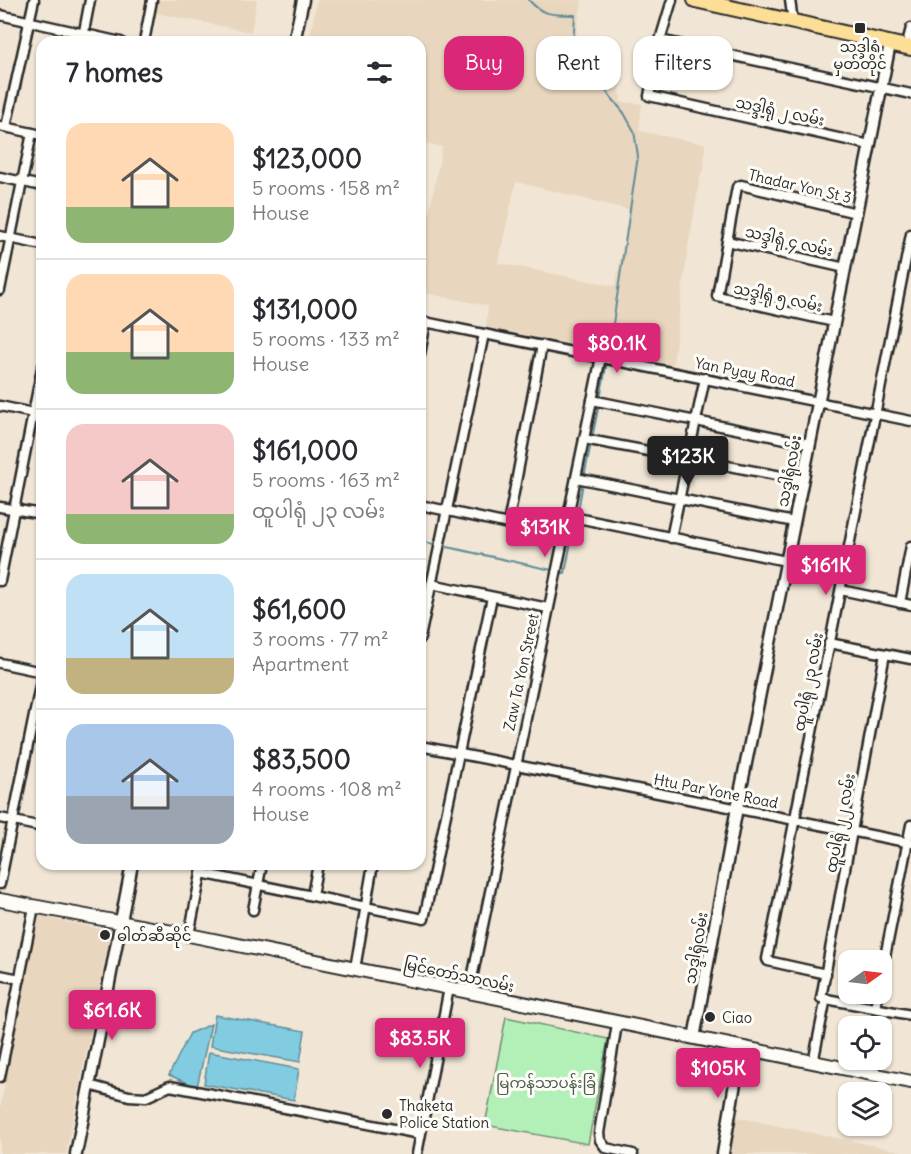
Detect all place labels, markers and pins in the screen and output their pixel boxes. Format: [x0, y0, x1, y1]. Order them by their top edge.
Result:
marker: သဒ္ဓါရုံ မှတ်တိုင် [853, 21, 867, 35]
place label: သဒ္ဓါရုံ မှတ်တိုင် [833, 37, 887, 76]
pin: $80.1K [568, 323, 666, 374]
pin: $123K [646, 436, 730, 487]
pin: $131K [503, 507, 587, 558]
pin: $161K [784, 545, 868, 596]
place label: ဓါတ်ဆီဆိုင် [117, 926, 192, 948]
marker: ဓါတ်ဆီဆိုင် [98, 928, 112, 942]
pin: $61.6K [63, 990, 161, 1041]
place label: Ciao [722, 1008, 752, 1027]
marker: Ciao [703, 1010, 717, 1024]
pin: $83.5K [371, 1018, 469, 1069]
pin: $105K [676, 1048, 760, 1099]
place label: Thaketa Police Station [399, 1096, 489, 1132]
marker: Thaketa Police Station [380, 1107, 394, 1121]

